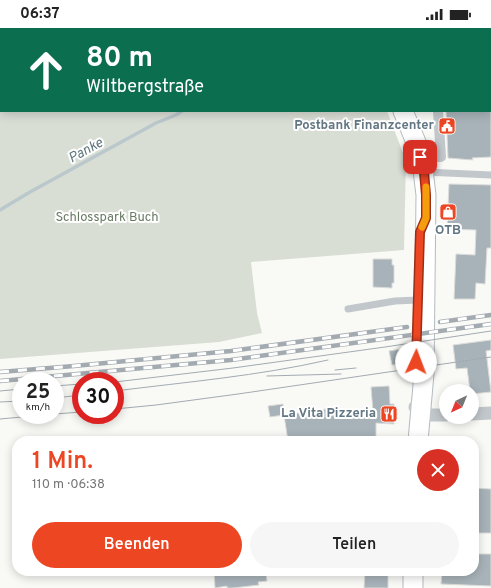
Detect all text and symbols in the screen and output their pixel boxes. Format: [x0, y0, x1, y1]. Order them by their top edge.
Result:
text: 06:37 [20, 5, 60, 24]
text: 80 m [86, 41, 153, 77]
icon: ahead [20, 44, 72, 96]
text: Wiltbergstraße [86, 76, 204, 99]
public building icon: Postbank Finanzcenter [437, 116, 457, 136]
place label: Postbank Finanzcenter [294, 118, 435, 134]
water label: Panke [66, 134, 107, 167]
pin [403, 140, 437, 174]
icon: arrive [409, 146, 431, 168]
shop icon: OTB [438, 202, 458, 222]
park label: Schlosspark Buch [55, 210, 159, 226]
place label: OTB [435, 223, 461, 239]
position arrow [395, 341, 437, 383]
speed limit sign: 30 [72, 372, 124, 424]
text: 25 [26, 380, 50, 406]
north arrow [439, 384, 479, 424]
map controls [439, 384, 479, 424]
text: km/h [26, 401, 50, 414]
restaurant icon: La Vita Pizzeria [379, 404, 399, 424]
place label: La Vita Pizzeria [281, 406, 376, 422]
text: 1 Min. [32, 447, 93, 477]
button: close [417, 449, 459, 491]
text: 110 m · 06:38 [32, 477, 105, 493]
button: Beenden [32, 522, 242, 568]
button: Teilen [250, 522, 459, 568]

